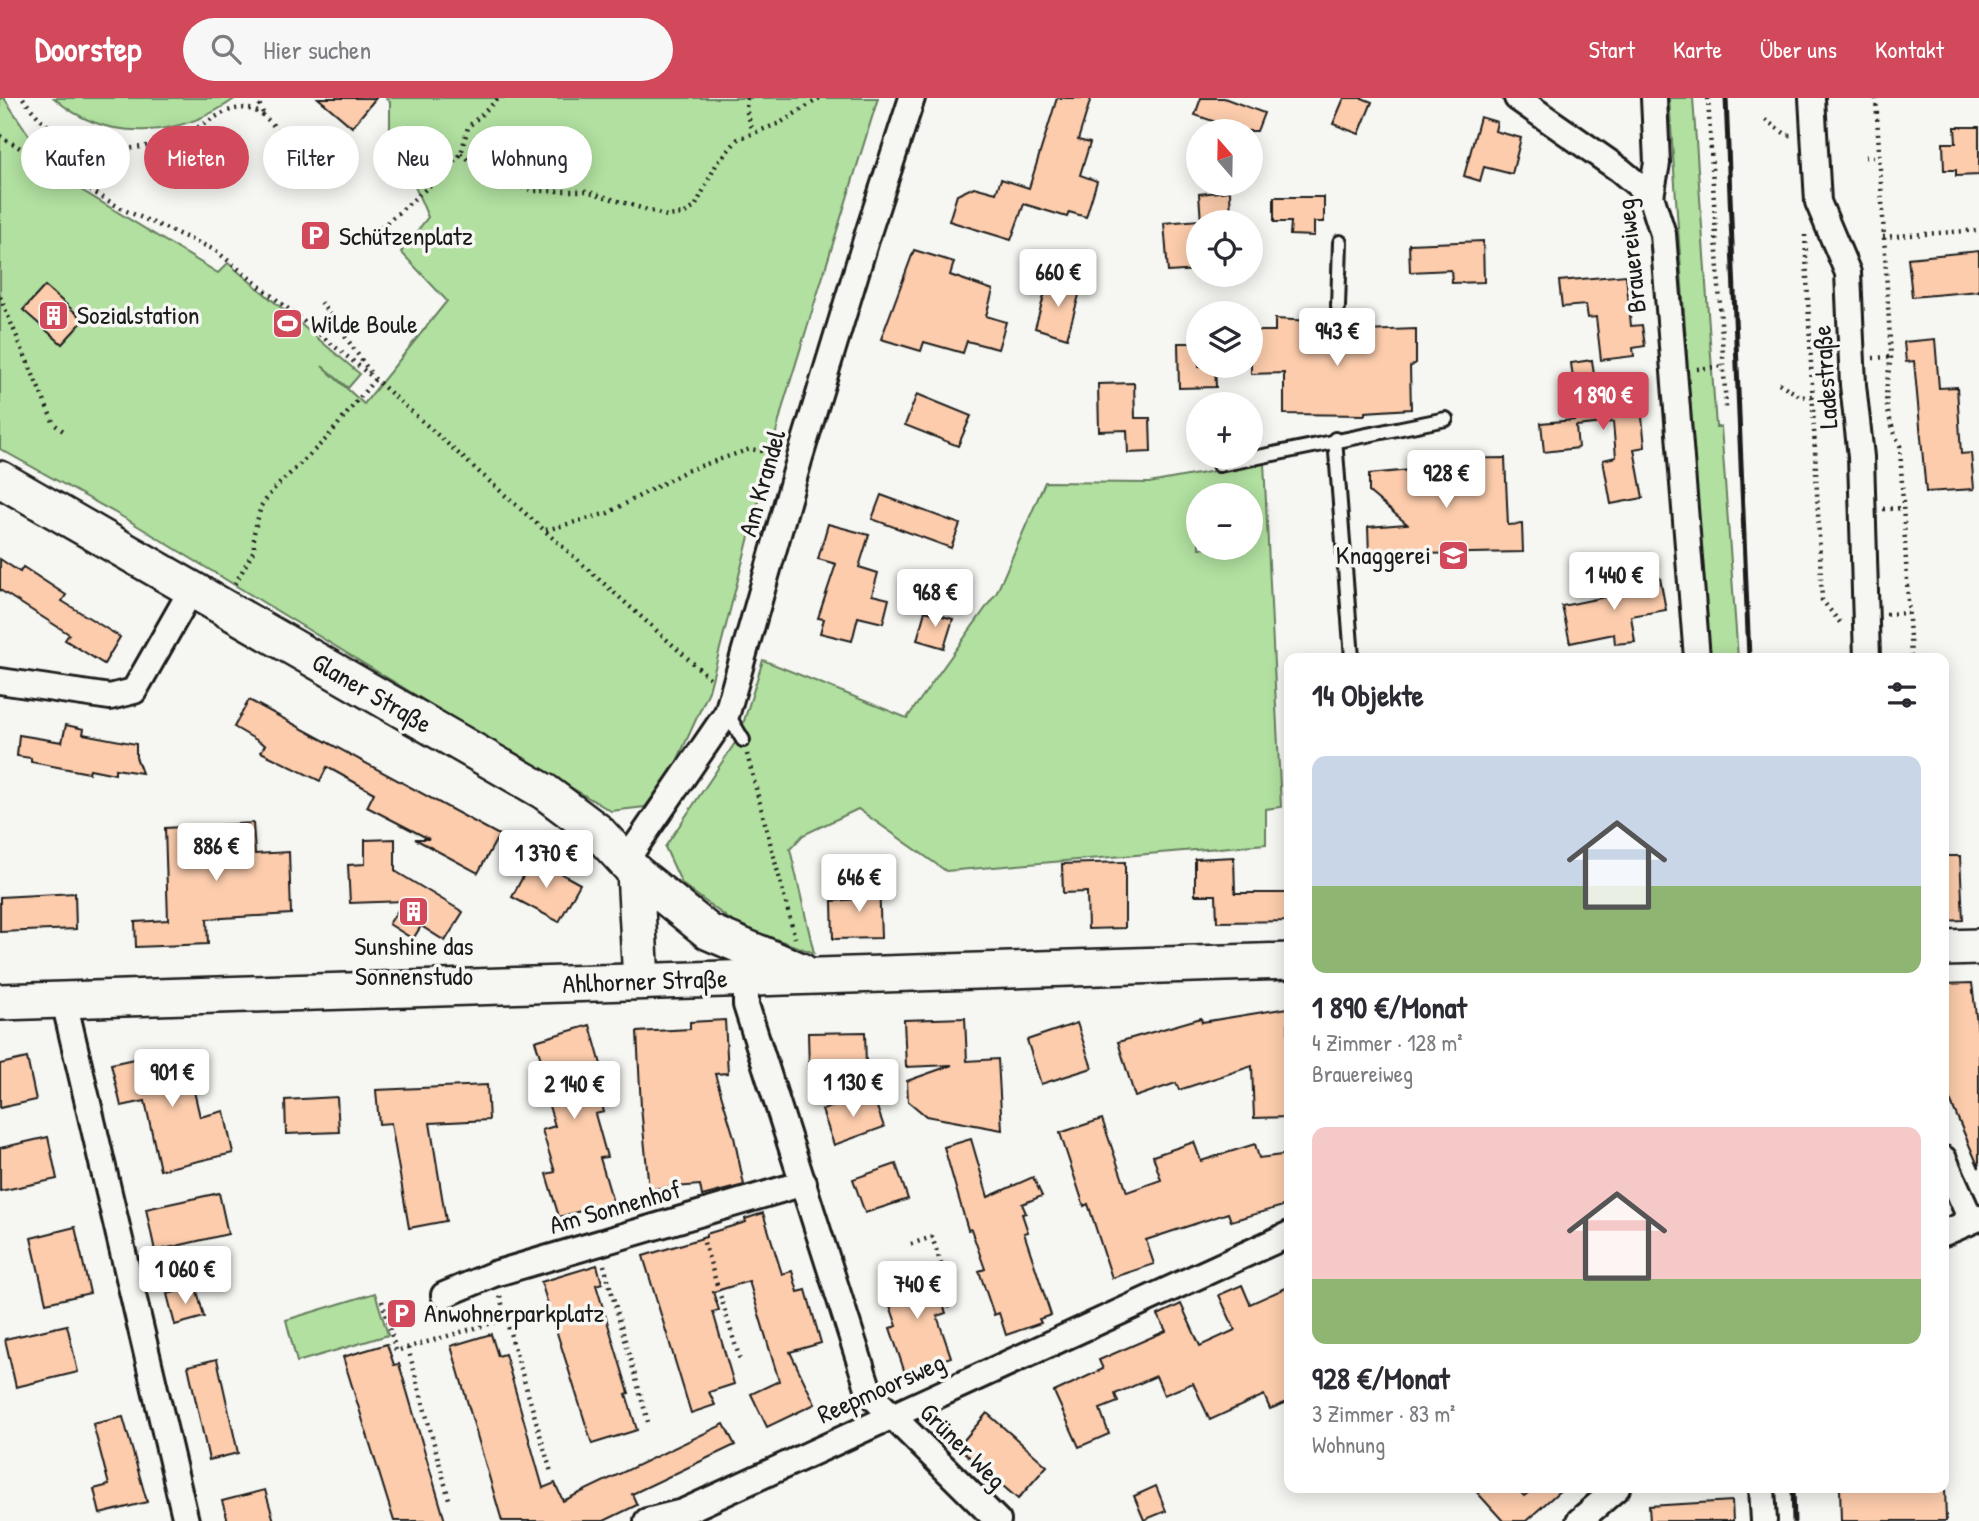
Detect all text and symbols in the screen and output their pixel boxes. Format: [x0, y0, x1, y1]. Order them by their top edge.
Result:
search box [183, 18, 673, 81]
text: Doorstep [35, 27, 141, 71]
icon: search [207, 30, 245, 68]
text: Hier suchen [263, 32, 371, 67]
text: Start [1589, 33, 1635, 65]
text: Karte [1673, 33, 1722, 65]
text: Über uns [1760, 33, 1837, 65]
text: Kontakt [1875, 33, 1944, 65]
north arrow [1186, 119, 1264, 196]
map controls [1186, 119, 1263, 560]
chip: Kaufen [21, 126, 130, 189]
chip: Mieten [144, 126, 249, 189]
chip: Filter [263, 126, 359, 189]
chip: Neu [373, 126, 453, 189]
chip: Wohnung [467, 126, 592, 189]
street label: Brauereiweg [1607, 197, 1654, 315]
button: locate [1186, 210, 1263, 287]
place label: Schützenplatz [339, 218, 473, 253]
parking icon: Schützenplatz [299, 219, 333, 253]
pin: 660 € [1009, 250, 1107, 309]
text: 660 € [1035, 256, 1081, 287]
place label: Sozialstation [77, 297, 200, 332]
building icon: Sozialstation [37, 298, 71, 332]
button: layers [1186, 301, 1263, 378]
place label: Wilde Boule [311, 306, 418, 341]
sports icon: Wilde Boule [271, 307, 305, 341]
pin: 943 € [1288, 308, 1386, 368]
text: 943 € [1315, 315, 1359, 346]
street label: Ladestraße [1803, 324, 1846, 430]
pin: 1 890 € [1538, 372, 1668, 432]
text: 1 890 € [1574, 379, 1632, 410]
button: + [1186, 392, 1263, 469]
street label: Am Krandel [730, 425, 793, 540]
pin: 928 € [1397, 450, 1495, 510]
text: 928 € [1423, 457, 1469, 488]
button: − [1186, 483, 1263, 560]
place label: Knaggerei [1336, 537, 1431, 572]
school or university icon: Knaggerei [1437, 538, 1471, 572]
pin: 1 440 € [1549, 552, 1679, 612]
text: 1 440 € [1585, 559, 1643, 590]
pin: 968 € [886, 570, 984, 629]
text: 968 € [913, 576, 957, 607]
street label: Glaner Straße [306, 644, 439, 741]
text: 14 Objekte [1312, 675, 1424, 715]
icon: filters [1883, 676, 1921, 714]
icon: home [1554, 802, 1680, 928]
pin: 886 € [167, 824, 265, 883]
text: 886 € [193, 830, 239, 861]
pin: 1 370 € [481, 830, 611, 890]
text: 1 370 € [515, 837, 577, 868]
pin: 646 € [810, 854, 908, 914]
text: 646 € [837, 861, 881, 892]
building icon: Sunshine das Sonnenstudo [397, 894, 431, 928]
place label: Sunshine das Sonnenstudo [354, 928, 474, 993]
street label: Ahlhorner Straße [562, 960, 728, 1001]
text: 1 890 €/Monat [1312, 987, 1467, 1027]
text: 4 Zimmer · 128 m² [1312, 1027, 1463, 1058]
pin: 901 € [123, 1049, 221, 1109]
text: 901 € [150, 1056, 194, 1087]
text: Brauereiweg [1312, 1058, 1413, 1089]
pin: 1 130 € [788, 1060, 918, 1119]
pin: 2 140 € [509, 1062, 639, 1121]
text: 1 130 € [824, 1066, 882, 1097]
text: 2 140 € [544, 1068, 604, 1099]
street label: Am Sonnenhof [545, 1171, 685, 1242]
icon: home [1554, 1173, 1680, 1299]
pin: 1 060 € [120, 1246, 250, 1306]
text: 1 060 € [155, 1253, 215, 1284]
pin: 740 € [868, 1262, 966, 1321]
text: 740 € [894, 1268, 940, 1299]
place label: Anwohnerparkplatz [424, 1295, 604, 1330]
parking icon: Anwohnerparkplatz [384, 1296, 418, 1330]
street label: Reepmoorsweg [811, 1344, 950, 1431]
text: 928 €/Monat [1312, 1358, 1450, 1398]
street label: Grüner Weg [912, 1395, 1014, 1497]
text: 3 Zimmer · 83 m² [1312, 1398, 1455, 1429]
text: Wohnung [1312, 1429, 1385, 1460]

